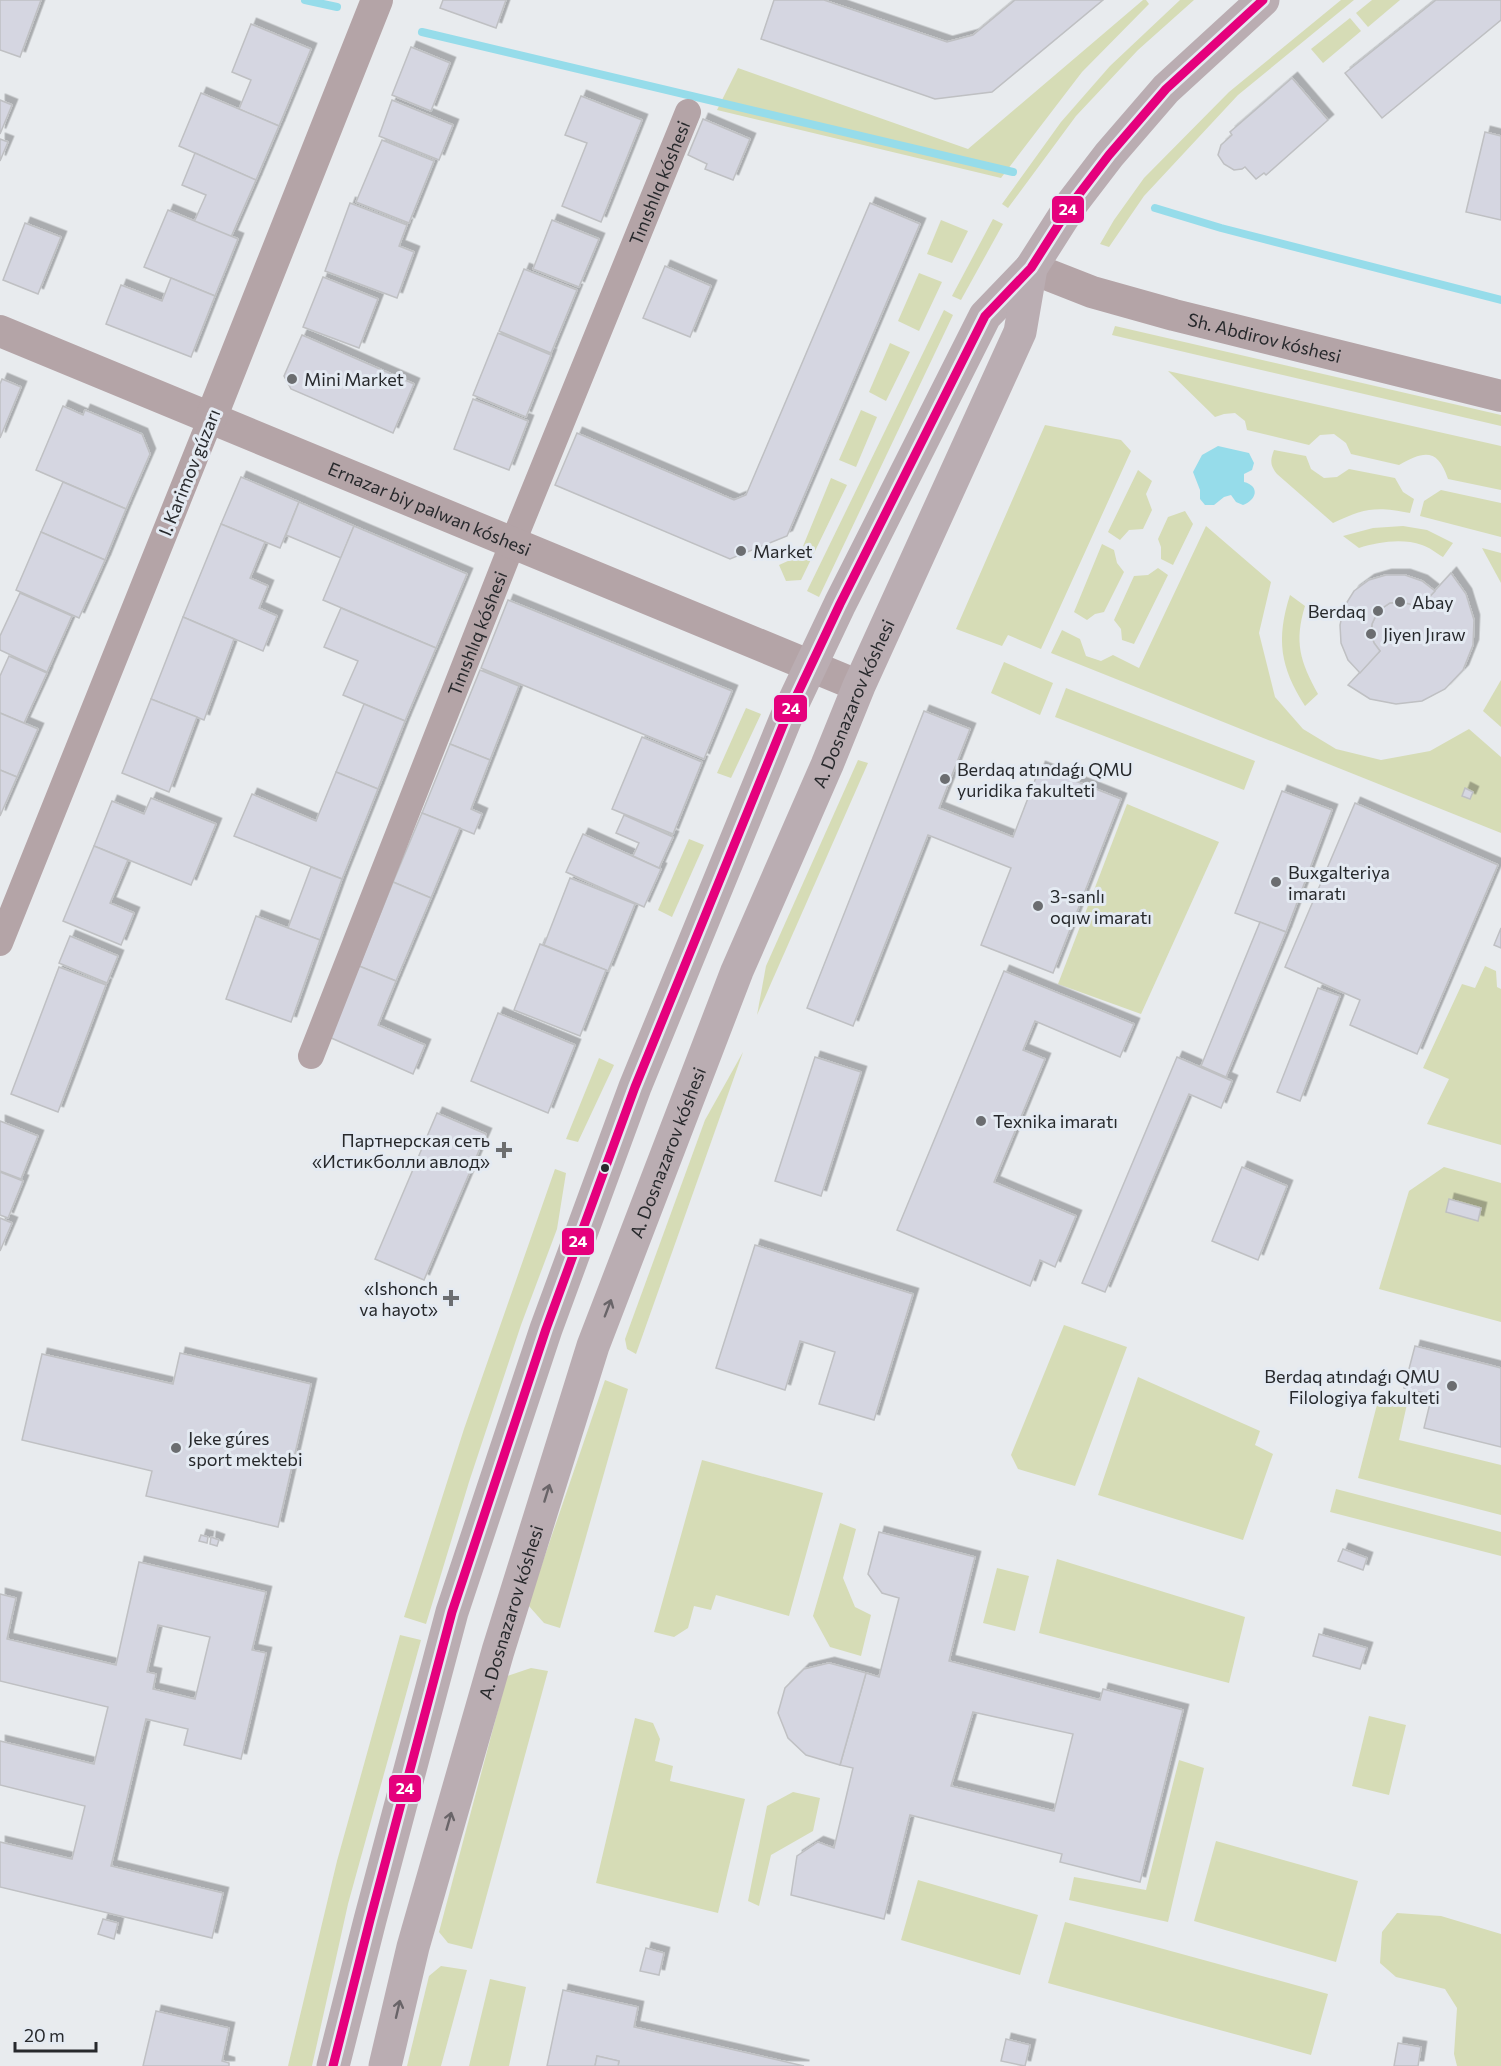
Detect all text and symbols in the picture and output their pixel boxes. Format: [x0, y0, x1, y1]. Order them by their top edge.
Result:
street label: Tınıshlıq kóshesi [624, 117, 694, 248]
line badge: 24 [1051, 195, 1085, 224]
text: 24 [1059, 199, 1078, 218]
street label: Sh. Abdirov kóshesi [1185, 308, 1344, 367]
place label: Mini Market [304, 368, 404, 390]
marker: Mini Market [285, 372, 299, 386]
street label: I. Karimov gúzarı [154, 405, 224, 539]
street label: Ernazar biy palwan kóshesi [325, 457, 535, 560]
place label: Market [753, 540, 813, 562]
marker: Market [734, 544, 748, 558]
street label: Tınıshlıq kóshesi [443, 568, 511, 699]
place label: Abay [1412, 591, 1454, 613]
marker: Abay [1393, 595, 1407, 609]
place label: Berdaq [1308, 600, 1366, 622]
marker: Berdaq [1371, 604, 1385, 618]
street label: A. Dosnazarov kóshesi [807, 616, 899, 791]
place label: Jiyen Jıraw [1383, 623, 1466, 645]
marker: Jiyen Jıraw [1364, 627, 1378, 641]
line badge: 24 [773, 694, 808, 723]
text: 24 [782, 698, 801, 717]
place label: Berdaq atındaǵı QMU yuridika fakulteti [957, 758, 1133, 801]
marker: Berdaq atındaǵı QMU yuridika fakulteti [938, 772, 952, 786]
place label: Buxgalteriya imaratı [1288, 861, 1390, 904]
marker: Buxgalteriya imaratı [1269, 875, 1283, 889]
place label: 3-sanlı oqıw imaratı [1050, 885, 1152, 928]
marker: 3-sanlı oqıw imaratı [1031, 899, 1045, 913]
street label: A. Dosnazarov kóshesi [625, 1064, 710, 1241]
place label: Texnika imaratı [993, 1110, 1118, 1132]
marker: Texnika imaratı [974, 1114, 988, 1128]
place label: Партнерская сеть «Истикболли авлод» [312, 1129, 490, 1172]
marker: Партнерская сеть «Истикболли авлод» [495, 1141, 513, 1159]
unlabelled marker [599, 1162, 611, 1174]
line badge: 24 [561, 1227, 595, 1256]
text: 24 [569, 1231, 588, 1250]
place label: «Ishonch va hayot» [359, 1277, 438, 1320]
marker: «Ishonch va hayot» [442, 1289, 460, 1307]
one-way arrow [603, 1299, 614, 1318]
place label: Berdaq atındaǵı QMU Filologiya fakulteti [1264, 1365, 1440, 1408]
marker: Berdaq atındaǵı QMU Filologiya fakulteti [1445, 1379, 1459, 1393]
place label: Jeke gúres sport mektebi [188, 1427, 303, 1470]
marker: Jeke gúres sport mektebi [169, 1441, 183, 1455]
one-way arrow [542, 1484, 553, 1503]
street label: A. Dosnazarov kóshesi [474, 1522, 548, 1702]
line badge: 24 [388, 1774, 422, 1803]
text: 24 [396, 1778, 415, 1797]
one-way arrow [444, 1812, 455, 1831]
one-way arrow [393, 2000, 404, 2019]
scale bar [15, 2015, 96, 2053]
text: 20 m [24, 2024, 65, 2046]

